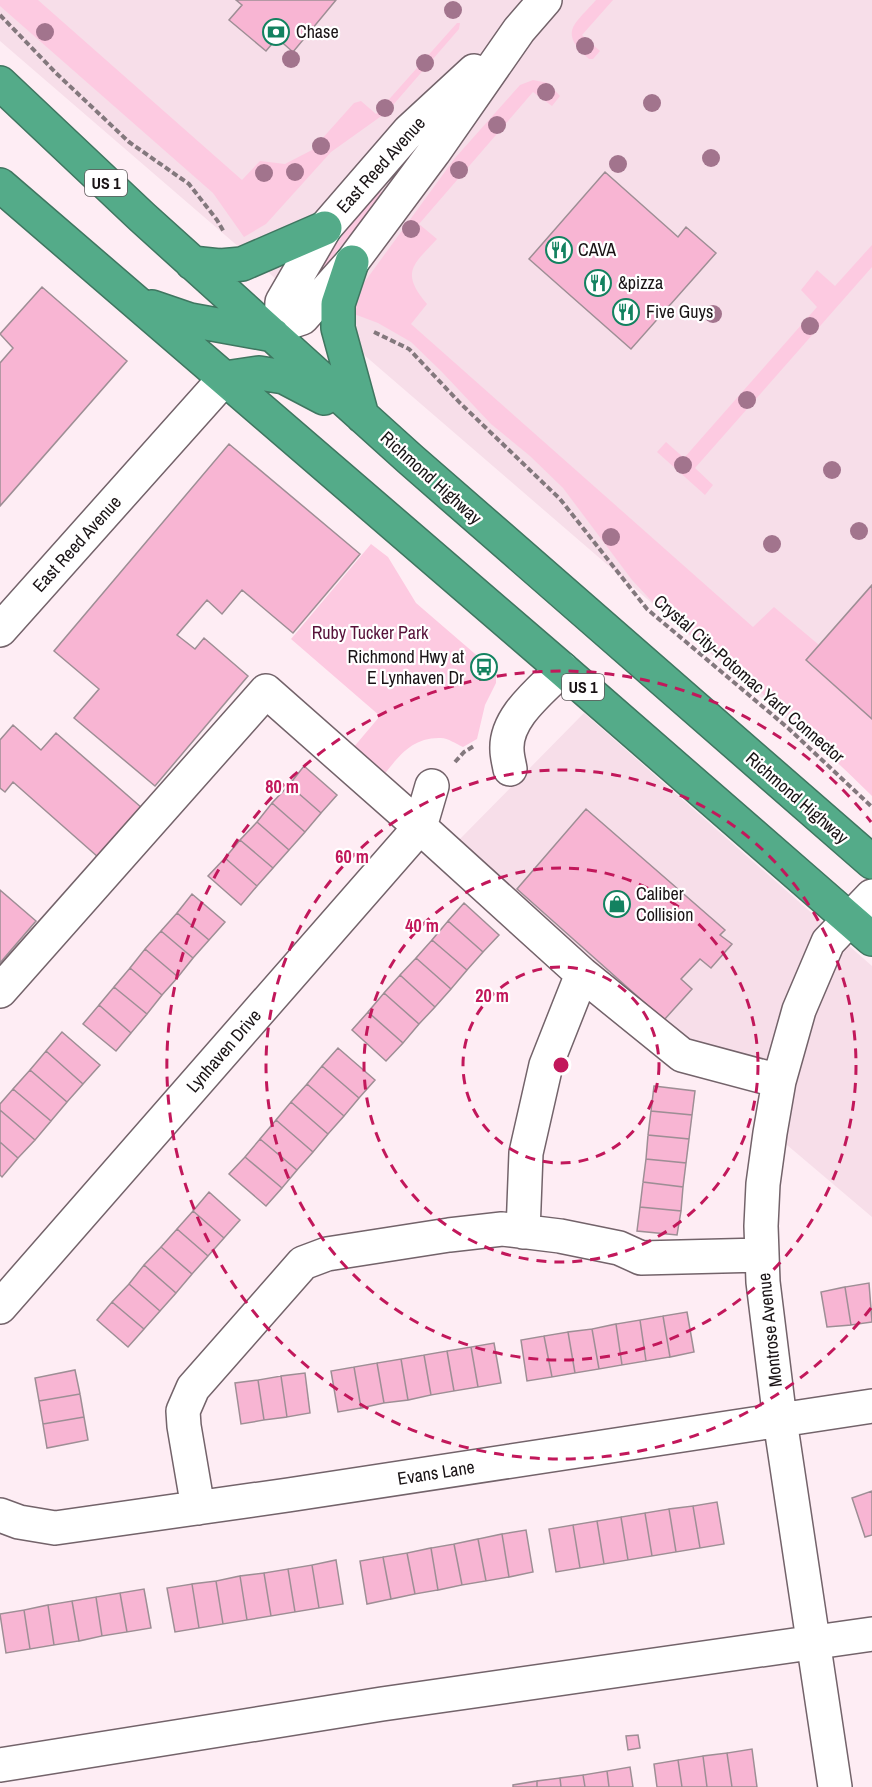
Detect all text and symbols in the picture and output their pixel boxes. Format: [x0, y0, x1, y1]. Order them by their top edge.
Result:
bank icon: Chase [261, 17, 291, 47]
place label: Chase [296, 19, 339, 44]
street label: East Reed Avenue [331, 111, 431, 218]
road number: US 1 [85, 170, 127, 196]
restaurant icon: CAVA [544, 235, 574, 265]
place label: CAVA [578, 237, 616, 262]
restaurant icon: &pizza [583, 268, 613, 298]
place label: &pizza [618, 270, 663, 295]
restaurant icon: Five Guys [611, 297, 641, 327]
place label: Five Guys [646, 299, 713, 324]
street label: Richmond Highway [375, 425, 488, 530]
street label: East Reed Avenue [27, 490, 127, 597]
street label: Crystal City-Potomac Yard Connector [648, 589, 850, 769]
park label: Ruby Tucker Park [312, 620, 429, 645]
place label: Richmond Hwy at E Lynhaven Dr [348, 644, 464, 690]
bus stop icon: Richmond Hwy at E Lynhaven Dr [469, 652, 499, 682]
road number: US 1 [562, 674, 604, 700]
street label: Richmond Highway [741, 746, 855, 850]
text: 80 m [265, 774, 299, 799]
text: 60 m [335, 844, 369, 869]
place label: Caliber Collision [636, 881, 693, 927]
shop icon: Caliber Collision [602, 889, 632, 919]
text: 40 m [405, 913, 439, 938]
text: 20 m [475, 983, 509, 1008]
street label: Lynhaven Drive [180, 1004, 267, 1098]
centre of rings [551, 1055, 571, 1075]
street label: Montrose Avenue [751, 1272, 788, 1388]
street label: Evans Lane [395, 1454, 476, 1491]

